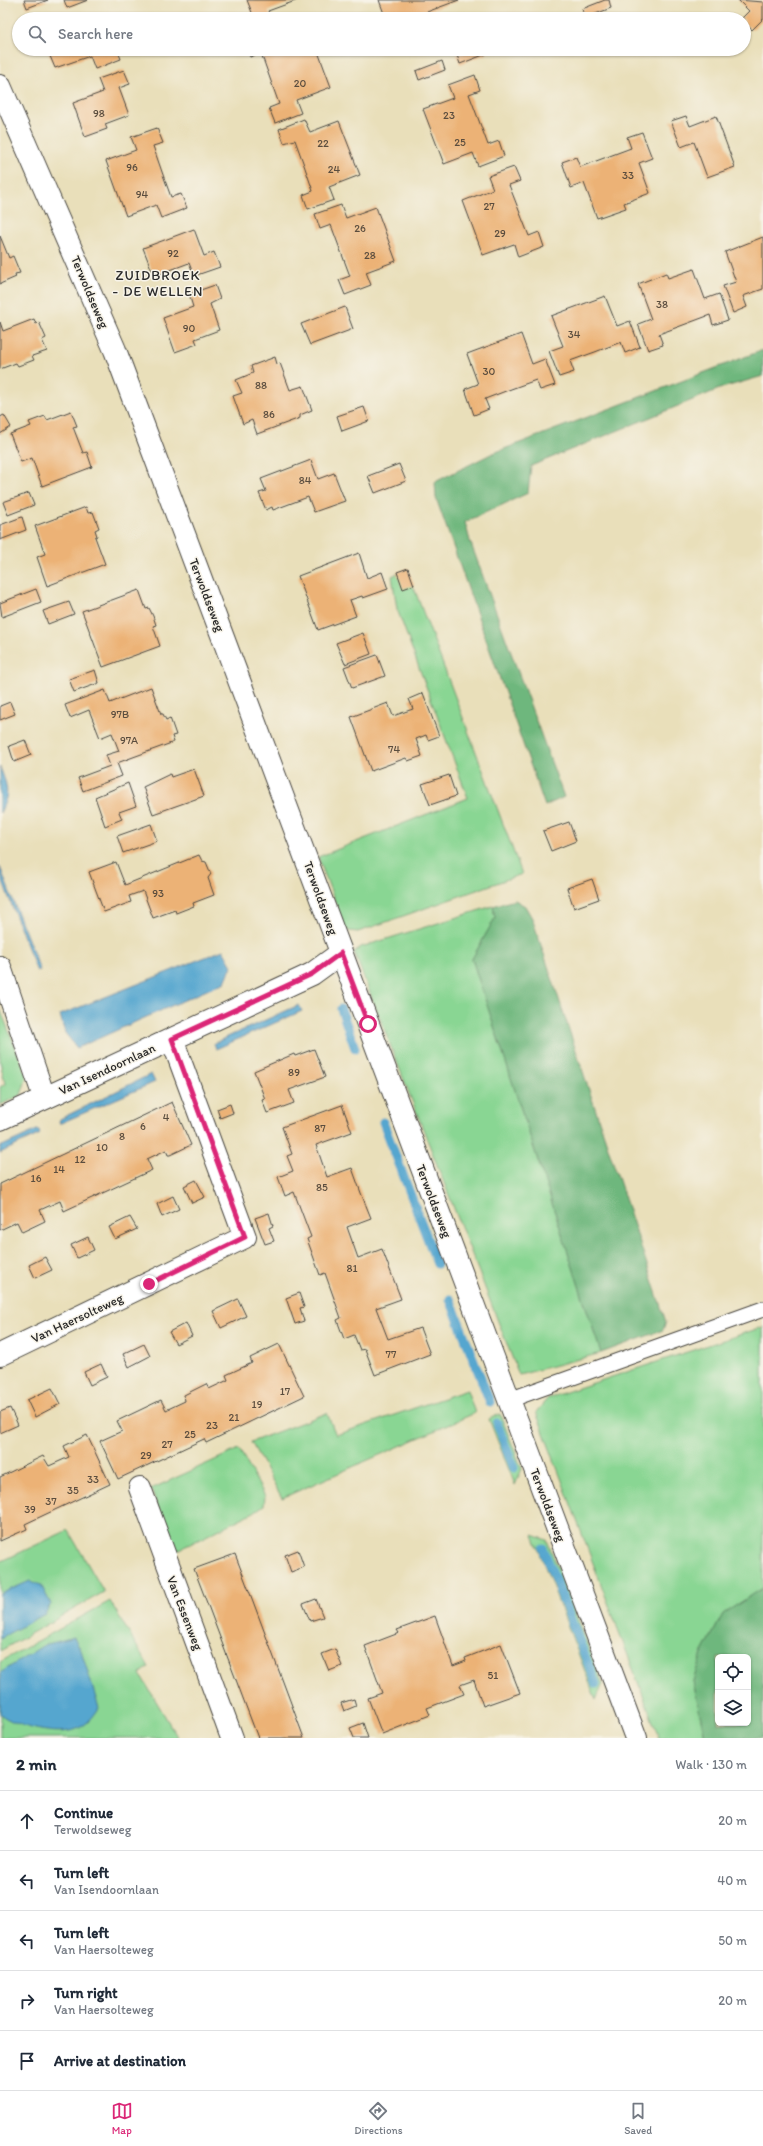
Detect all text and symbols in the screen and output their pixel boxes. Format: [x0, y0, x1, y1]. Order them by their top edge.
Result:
search box [12, 12, 751, 56]
icon: search [26, 23, 48, 45]
text: Search here [58, 25, 133, 43]
house number: 20 [294, 77, 307, 90]
house number: 98 [93, 107, 105, 120]
house number: 23 [443, 109, 455, 122]
house number: 25 [454, 136, 466, 149]
house number: 22 [317, 137, 329, 150]
house number: 96 [126, 161, 138, 174]
house number: 24 [328, 163, 341, 176]
house number: 33 [622, 169, 634, 182]
house number: 94 [136, 188, 149, 201]
house number: 27 [483, 200, 495, 213]
house number: 26 [354, 222, 366, 235]
house number: 29 [494, 227, 506, 240]
house number: 92 [167, 247, 179, 260]
house number: 28 [364, 249, 376, 262]
street label: Terwoldseweg [68, 253, 112, 331]
district label: ZUIDBROEK - DE WELLEN [113, 267, 203, 300]
house number: 38 [656, 298, 668, 311]
house number: 90 [183, 322, 195, 335]
house number: 34 [568, 328, 581, 341]
house number: 30 [483, 365, 496, 378]
house number: 88 [255, 379, 267, 392]
house number: 86 [263, 408, 275, 421]
house number: 84 [299, 474, 312, 487]
street label: Terwoldseweg [186, 556, 228, 634]
house number: 97B [111, 708, 129, 721]
house number: 97A [120, 734, 138, 747]
house number: 74 [388, 743, 400, 756]
street label: Terwoldseweg [301, 859, 341, 937]
house number: 93 [152, 887, 164, 900]
route start [359, 1015, 377, 1033]
street label: Van Isendoornlaan [56, 1040, 158, 1098]
house number: 89 [288, 1066, 300, 1079]
house number: 4 [163, 1111, 170, 1124]
house number: 6 [140, 1120, 146, 1133]
house number: 87 [314, 1122, 326, 1135]
house number: 8 [119, 1130, 125, 1143]
house number: 10 [96, 1141, 108, 1154]
house number: 12 [75, 1153, 86, 1166]
street label: Terwoldseweg [413, 1162, 455, 1240]
house number: 14 [53, 1163, 65, 1176]
house number: 16 [31, 1172, 42, 1185]
house number: 85 [316, 1181, 328, 1194]
house number: 81 [346, 1262, 358, 1275]
route end [140, 1275, 158, 1293]
street label: Van Haersolteweg [29, 1290, 126, 1346]
house number: 77 [386, 1348, 397, 1361]
house number: 17 [280, 1385, 291, 1398]
house number: 19 [252, 1398, 263, 1411]
house number: 21 [229, 1411, 239, 1424]
house number: 23 [206, 1419, 218, 1432]
house number: 25 [184, 1428, 196, 1441]
house number: 27 [161, 1438, 173, 1451]
house number: 29 [140, 1449, 152, 1462]
street label: Terwoldseweg [527, 1466, 569, 1544]
house number: 33 [87, 1473, 99, 1486]
house number: 35 [67, 1484, 79, 1497]
house number: 37 [45, 1495, 57, 1508]
house number: 39 [24, 1503, 36, 1516]
street label: Van Essenweg [164, 1574, 206, 1653]
map controls [715, 1654, 751, 1726]
button: locate [715, 1654, 751, 1690]
house number: 51 [488, 1669, 498, 1682]
button: layers [715, 1690, 751, 1726]
text: 2 min [16, 1754, 56, 1774]
text: Walk · 130 m [675, 1757, 747, 1772]
text: Continue [54, 1804, 113, 1822]
icon: ahead [16, 1810, 38, 1832]
text: 20 m [718, 1813, 747, 1828]
text: Terwoldseweg [54, 1822, 131, 1837]
text: Turn left [54, 1864, 109, 1882]
icon: left [16, 1870, 38, 1892]
text: 40 m [717, 1873, 747, 1888]
text: Van Isendoornlaan [54, 1882, 159, 1897]
text: Turn left [54, 1924, 109, 1942]
icon: left [16, 1930, 38, 1952]
text: 50 m [718, 1933, 747, 1948]
text: Van Haersolteweg [54, 1942, 154, 1957]
text: Turn right [54, 1984, 118, 2002]
icon: right [16, 1990, 38, 2012]
text: 20 m [718, 1993, 747, 2008]
text: Van Haersolteweg [54, 2002, 154, 2017]
icon: arrive [16, 2050, 38, 2072]
text: Arrive at destination [54, 2052, 186, 2070]
tab: Map [111, 2100, 133, 2137]
tab: Directions [354, 2100, 403, 2137]
tab: Saved [624, 2100, 652, 2137]

